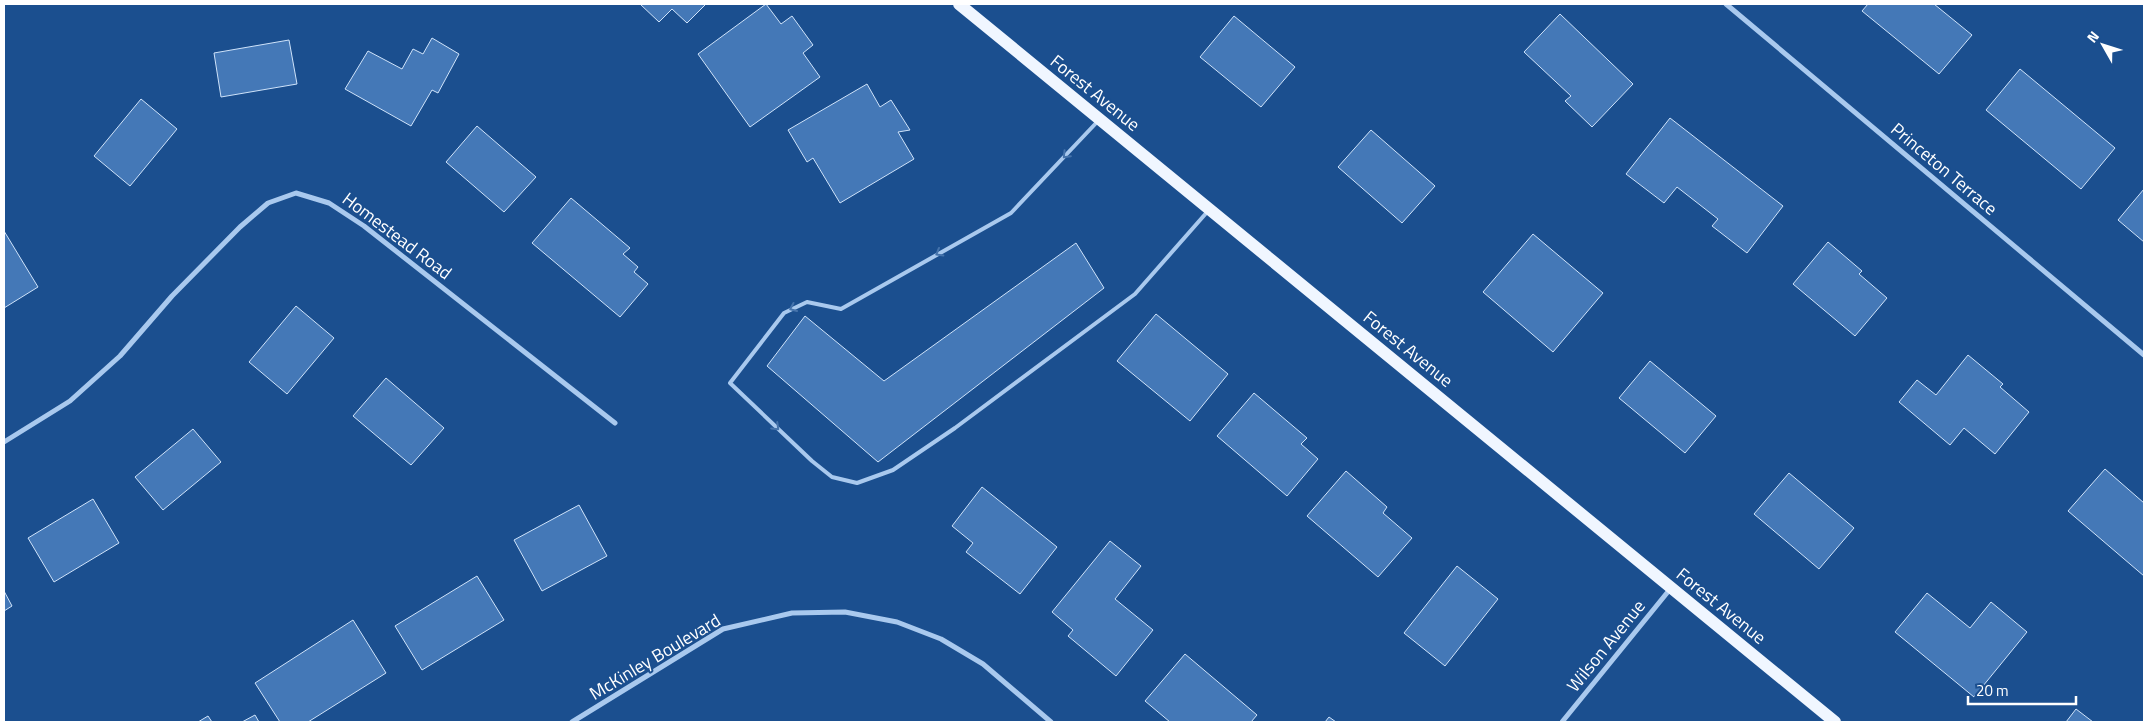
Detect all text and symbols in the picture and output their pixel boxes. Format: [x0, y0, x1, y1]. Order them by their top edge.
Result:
north arrow [2078, 20, 2128, 70]
text: N [2081, 26, 2104, 47]
street label: Forest Avenue [1045, 48, 1146, 137]
street label: Princeton Terrace [1885, 116, 2004, 221]
one-way arrow [1063, 149, 1072, 158]
street label: Homestead Road [337, 185, 458, 286]
one-way arrow [936, 247, 945, 257]
one-way arrow [789, 302, 798, 313]
street label: Forest Avenue [1358, 304, 1459, 393]
one-way arrow [770, 421, 779, 430]
street label: Forest Avenue [1671, 561, 1772, 650]
street label: Wilson Avenue [1560, 594, 1651, 698]
street label: McKinley Boulevard [584, 607, 725, 706]
scale bar [1968, 674, 2076, 706]
text: 20 m [1976, 679, 2009, 702]

